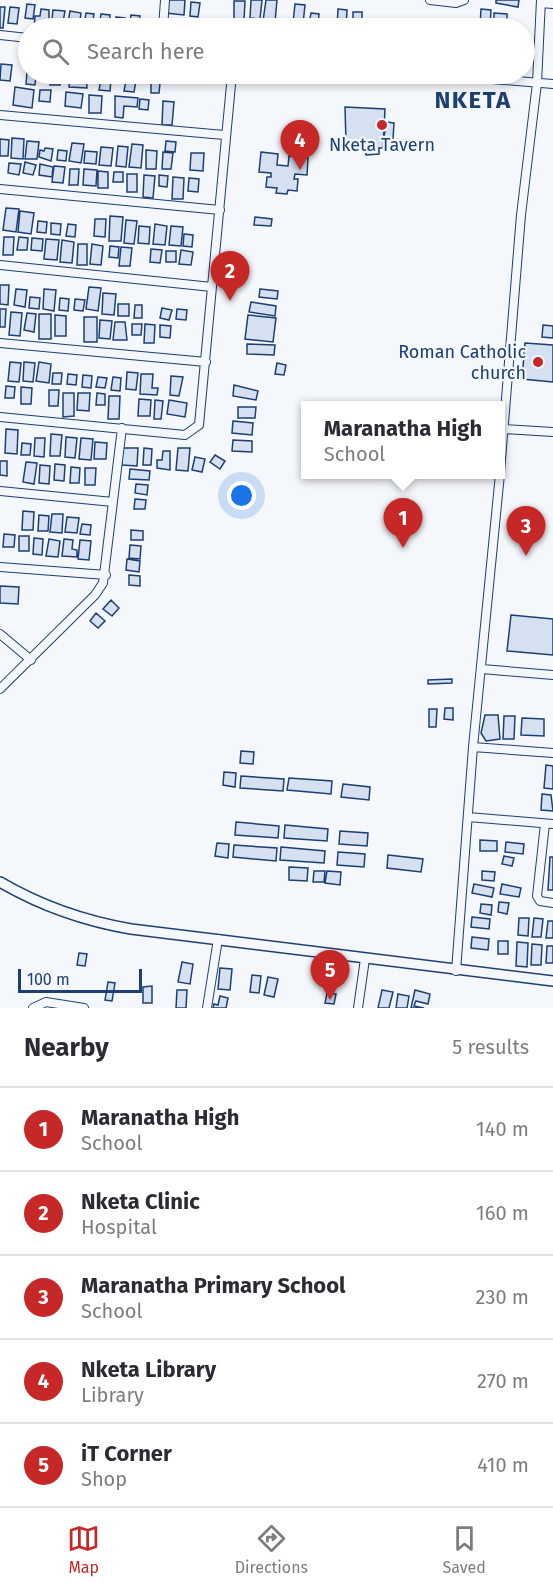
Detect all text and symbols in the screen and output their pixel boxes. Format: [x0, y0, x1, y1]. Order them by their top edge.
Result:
search box [18, 18, 535, 84]
icon: search [39, 35, 72, 68]
text: Search here [87, 38, 205, 65]
district label: NKETA [434, 86, 512, 114]
marker: Nketa Tavern [375, 118, 389, 132]
pin: 4 [280, 120, 320, 170]
place label: Nketa Tavern [329, 134, 435, 156]
pin: 2 [210, 252, 250, 301]
place label: Roman Catholic church [398, 341, 526, 384]
marker: Roman Catholic church [531, 355, 545, 369]
popup [301, 401, 505, 479]
text: Maranatha High [324, 415, 482, 442]
text: School [324, 442, 385, 466]
your location [227, 481, 256, 510]
pin: 1 [384, 498, 422, 548]
pin: 3 [506, 506, 546, 556]
pin: 5 [310, 950, 350, 1000]
scale bar [18, 966, 142, 994]
text: 100 m [27, 970, 70, 989]
text: Nearby [24, 1032, 109, 1063]
text: 5 results [452, 1035, 529, 1059]
text: Maranatha High [81, 1104, 239, 1131]
text: 1 [39, 1117, 48, 1141]
text: 140 m [476, 1117, 529, 1141]
text: School [81, 1131, 142, 1155]
text: Nketa Clinic [81, 1188, 200, 1215]
text: 2 [38, 1201, 49, 1225]
text: 160 m [476, 1201, 529, 1225]
text: Hospital [81, 1215, 157, 1239]
text: Maranatha Primary School [81, 1272, 346, 1299]
text: 3 [38, 1285, 49, 1309]
text: 230 m [476, 1285, 529, 1309]
text: School [81, 1299, 142, 1323]
text: Nketa Library [81, 1356, 216, 1383]
text: 4 [38, 1369, 49, 1393]
text: 270 m [477, 1369, 529, 1393]
text: Library [81, 1383, 144, 1407]
text: iT Corner [81, 1440, 172, 1467]
text: 5 [38, 1453, 49, 1477]
text: 410 m [477, 1453, 529, 1477]
text: Shop [81, 1467, 127, 1491]
tab: Map [67, 1522, 100, 1577]
tab: Directions [235, 1522, 308, 1577]
tab: Saved [442, 1522, 486, 1577]

